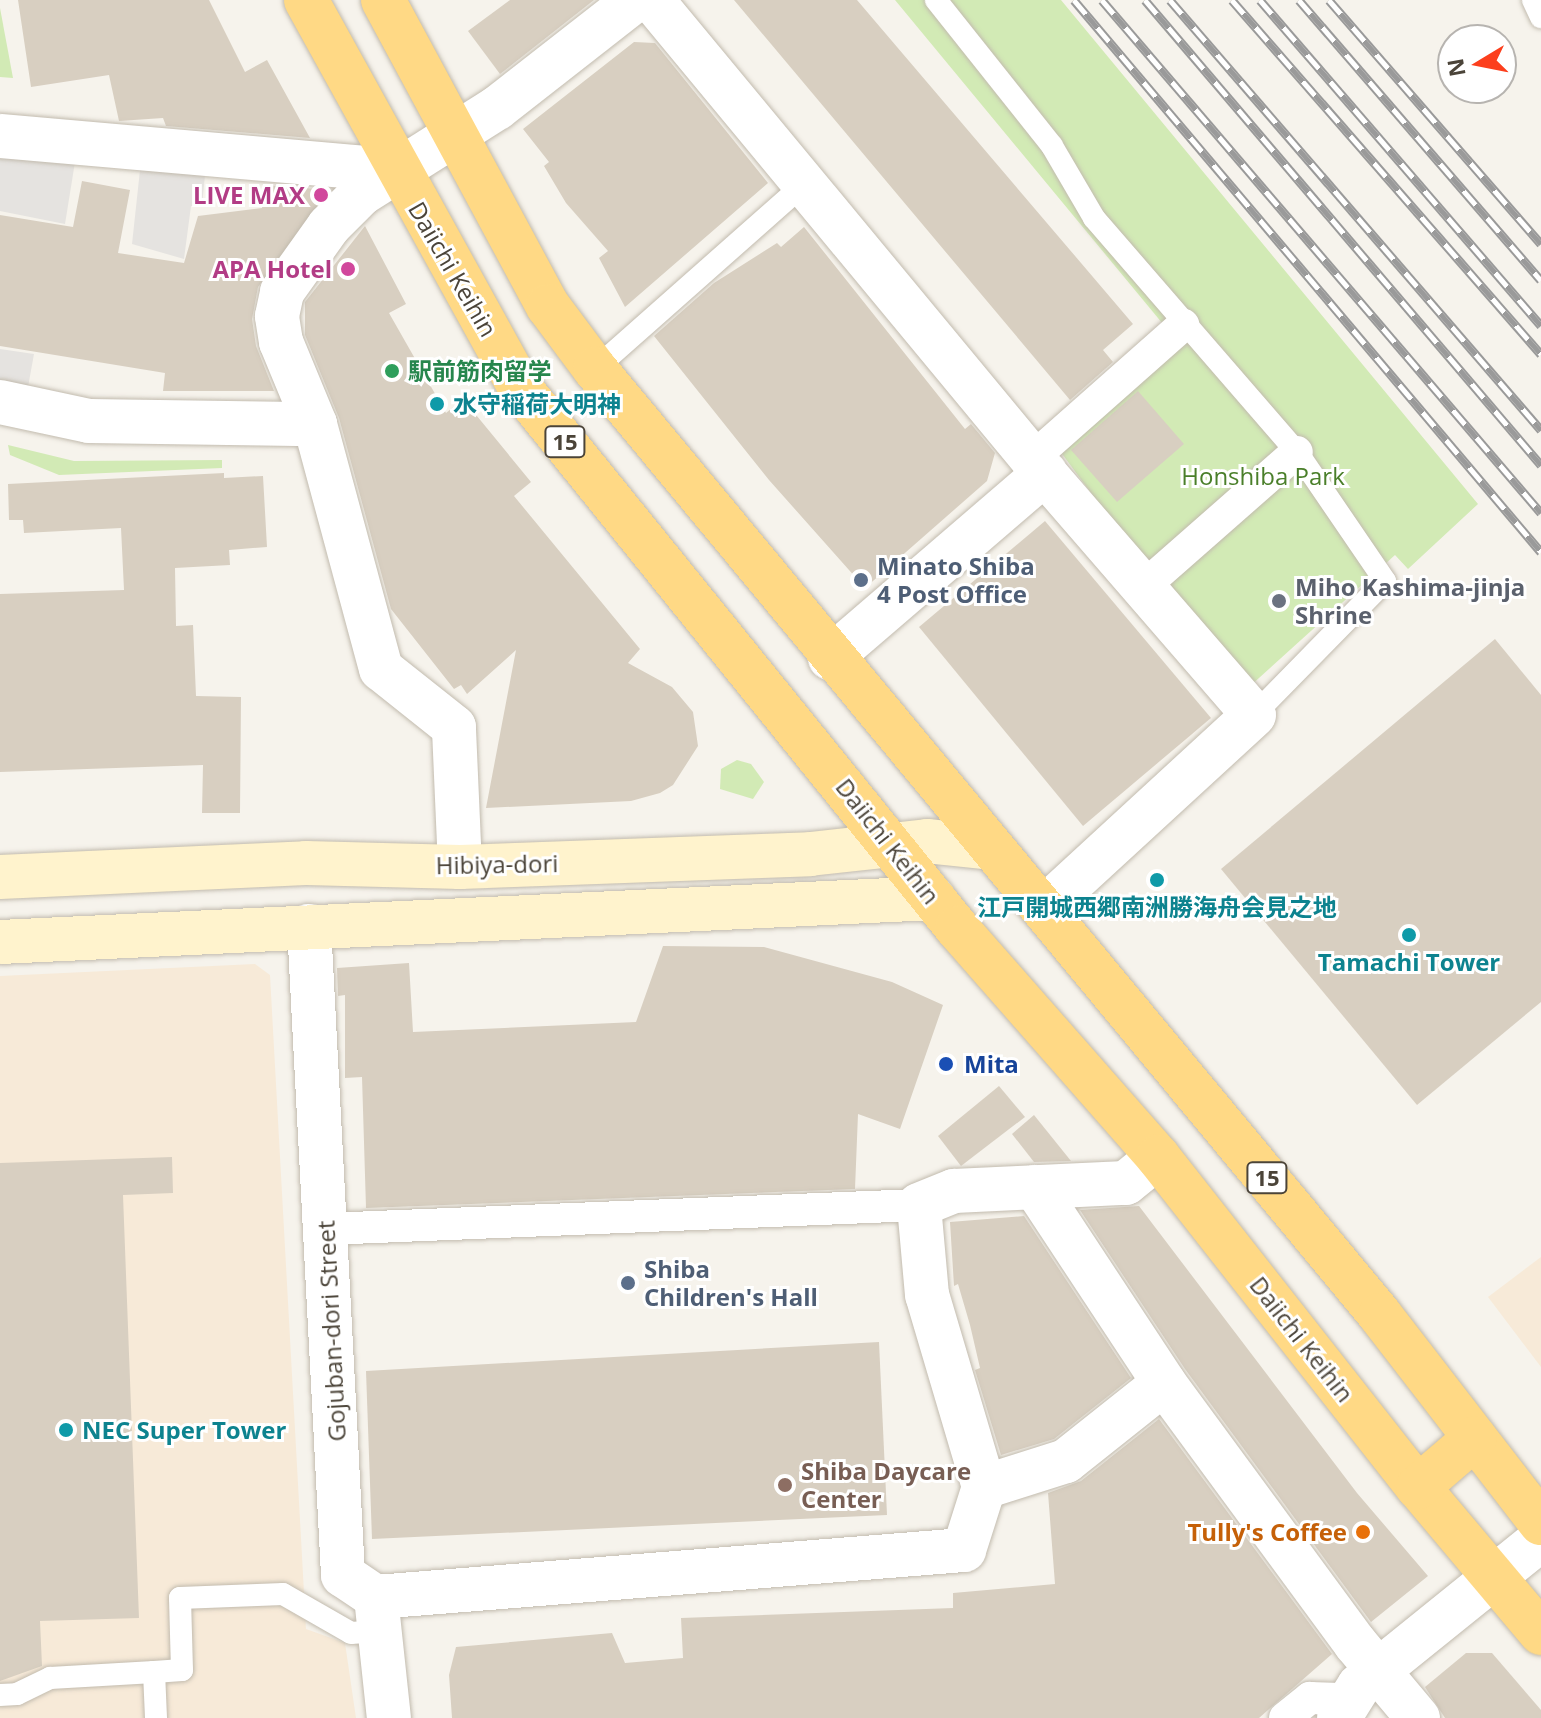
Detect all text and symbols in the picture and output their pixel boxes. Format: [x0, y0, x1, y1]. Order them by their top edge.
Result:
north arrow [1437, 24, 1517, 104]
text: N [1439, 56, 1472, 79]
place label: LIVE MAX [193, 181, 305, 209]
marker: LIVE MAX [312, 186, 330, 204]
street label: Daiichi Keihin [403, 196, 503, 342]
place label: APA Hotel [212, 255, 332, 283]
marker: APA Hotel [339, 260, 357, 278]
place label: 駅前筋肉留学 [408, 357, 552, 385]
marker: 駅前筋肉留学 [383, 362, 401, 380]
place label: 水守稲荷大明神 [453, 390, 621, 418]
marker: 水守稲荷大明神 [428, 395, 446, 413]
road number: 15 [543, 424, 587, 460]
park label: Honshiba Park [1181, 462, 1345, 490]
place label: Minato Shiba 4 Post Office [877, 552, 1035, 608]
marker: Minato Shiba 4 Post Office [852, 571, 870, 589]
place label: Miho Kashima-jinja Shrine [1295, 573, 1525, 629]
marker: Miho Kashima-jinja Shrine [1270, 592, 1288, 610]
street label: Daiichi Keihin [830, 773, 946, 909]
street label: Hibiya-dori [435, 849, 559, 879]
marker: 江戸開城西郷南洲勝海舟会見之地 [1148, 871, 1166, 889]
place label: 江戸開城西郷南洲勝海舟会見之地 [977, 893, 1337, 921]
marker: Tamachi Tower [1400, 926, 1418, 944]
place label: Tamachi Tower [1318, 948, 1500, 976]
place label: Mita [964, 1050, 1019, 1078]
marker: Mita [935, 1053, 957, 1075]
road number: 15 [1245, 1160, 1289, 1196]
street label: Gojuban-dori Street [311, 1220, 351, 1442]
place label: Shiba Children's Hall [644, 1255, 818, 1311]
street label: Daiichi Keihin [1244, 1271, 1360, 1407]
marker: Shiba Children's Hall [619, 1274, 637, 1292]
place label: NEC Super Tower [82, 1416, 286, 1444]
marker: NEC Super Tower [57, 1421, 75, 1439]
place label: Shiba Daycare Center [801, 1457, 971, 1513]
marker: Shiba Daycare Center [776, 1476, 794, 1494]
place label: Tully's Coffee [1187, 1518, 1347, 1546]
marker: Tully's Coffee [1354, 1523, 1372, 1541]

